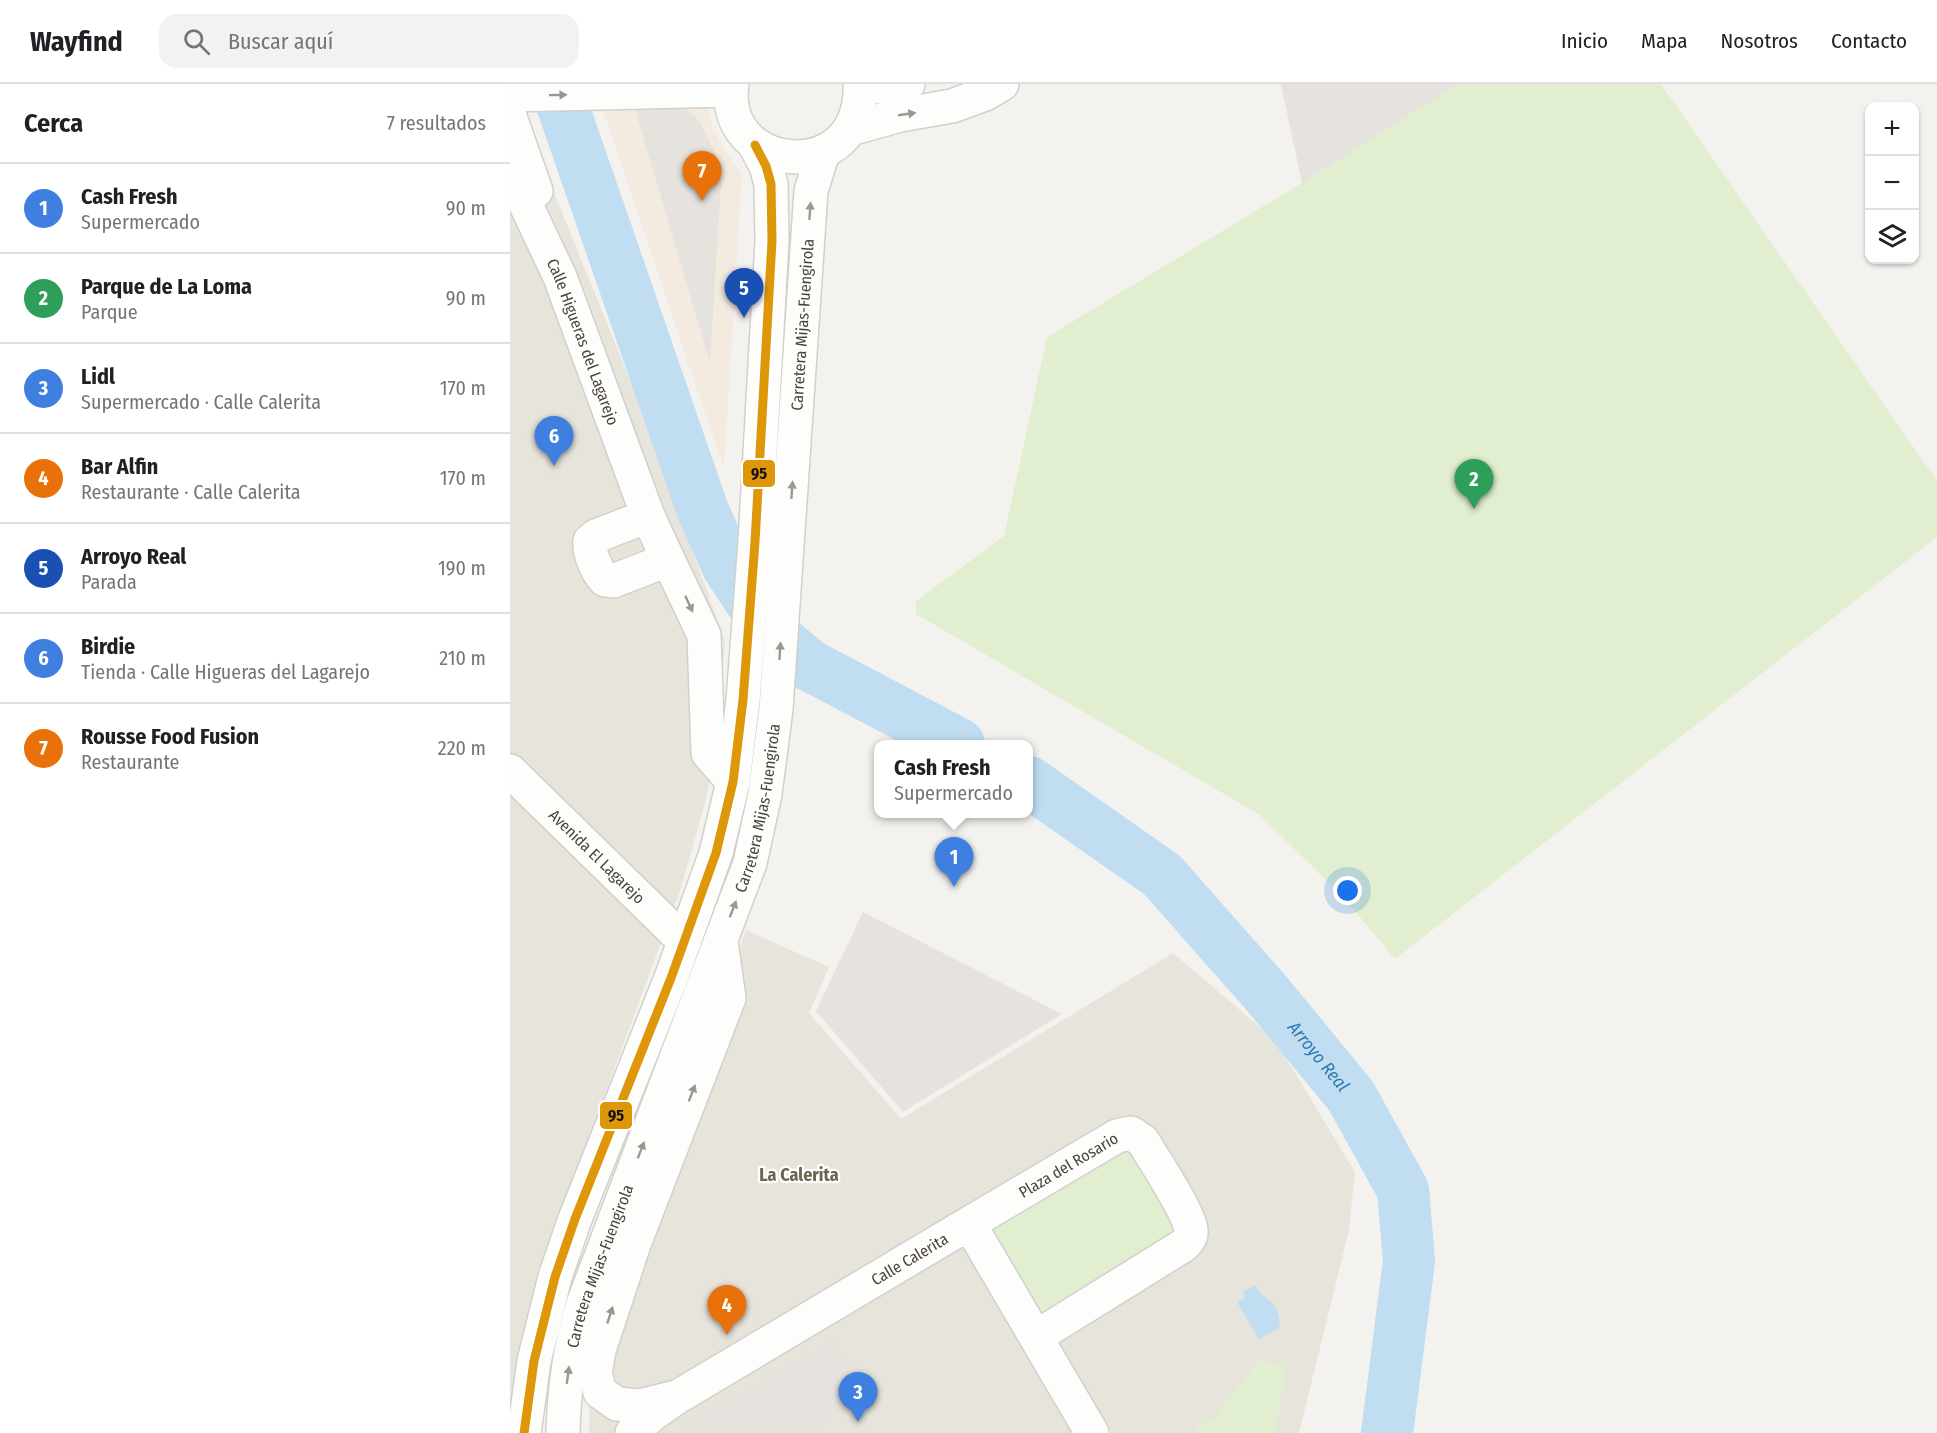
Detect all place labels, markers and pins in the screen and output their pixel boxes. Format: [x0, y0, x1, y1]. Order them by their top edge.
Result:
pin: 7 [682, 152, 722, 201]
pin: 5 [724, 268, 764, 318]
pin: 6 [534, 416, 573, 466]
pin: 2 [1454, 460, 1494, 509]
pin: 1 [934, 838, 974, 887]
pin: 4 [708, 1286, 746, 1335]
pin: 3 [838, 1372, 878, 1422]

